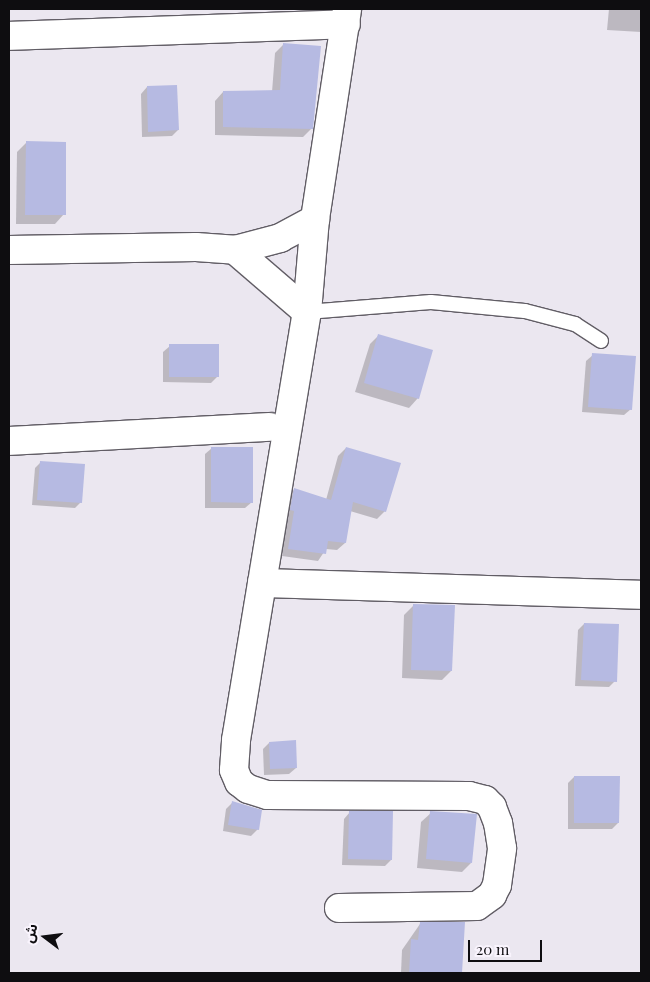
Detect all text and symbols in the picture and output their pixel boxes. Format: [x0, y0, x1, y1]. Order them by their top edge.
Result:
north arrow [20, 912, 70, 962]
text: ش [18, 921, 42, 945]
scale bar [470, 930, 544, 962]
text: 20 m [476, 939, 509, 959]

